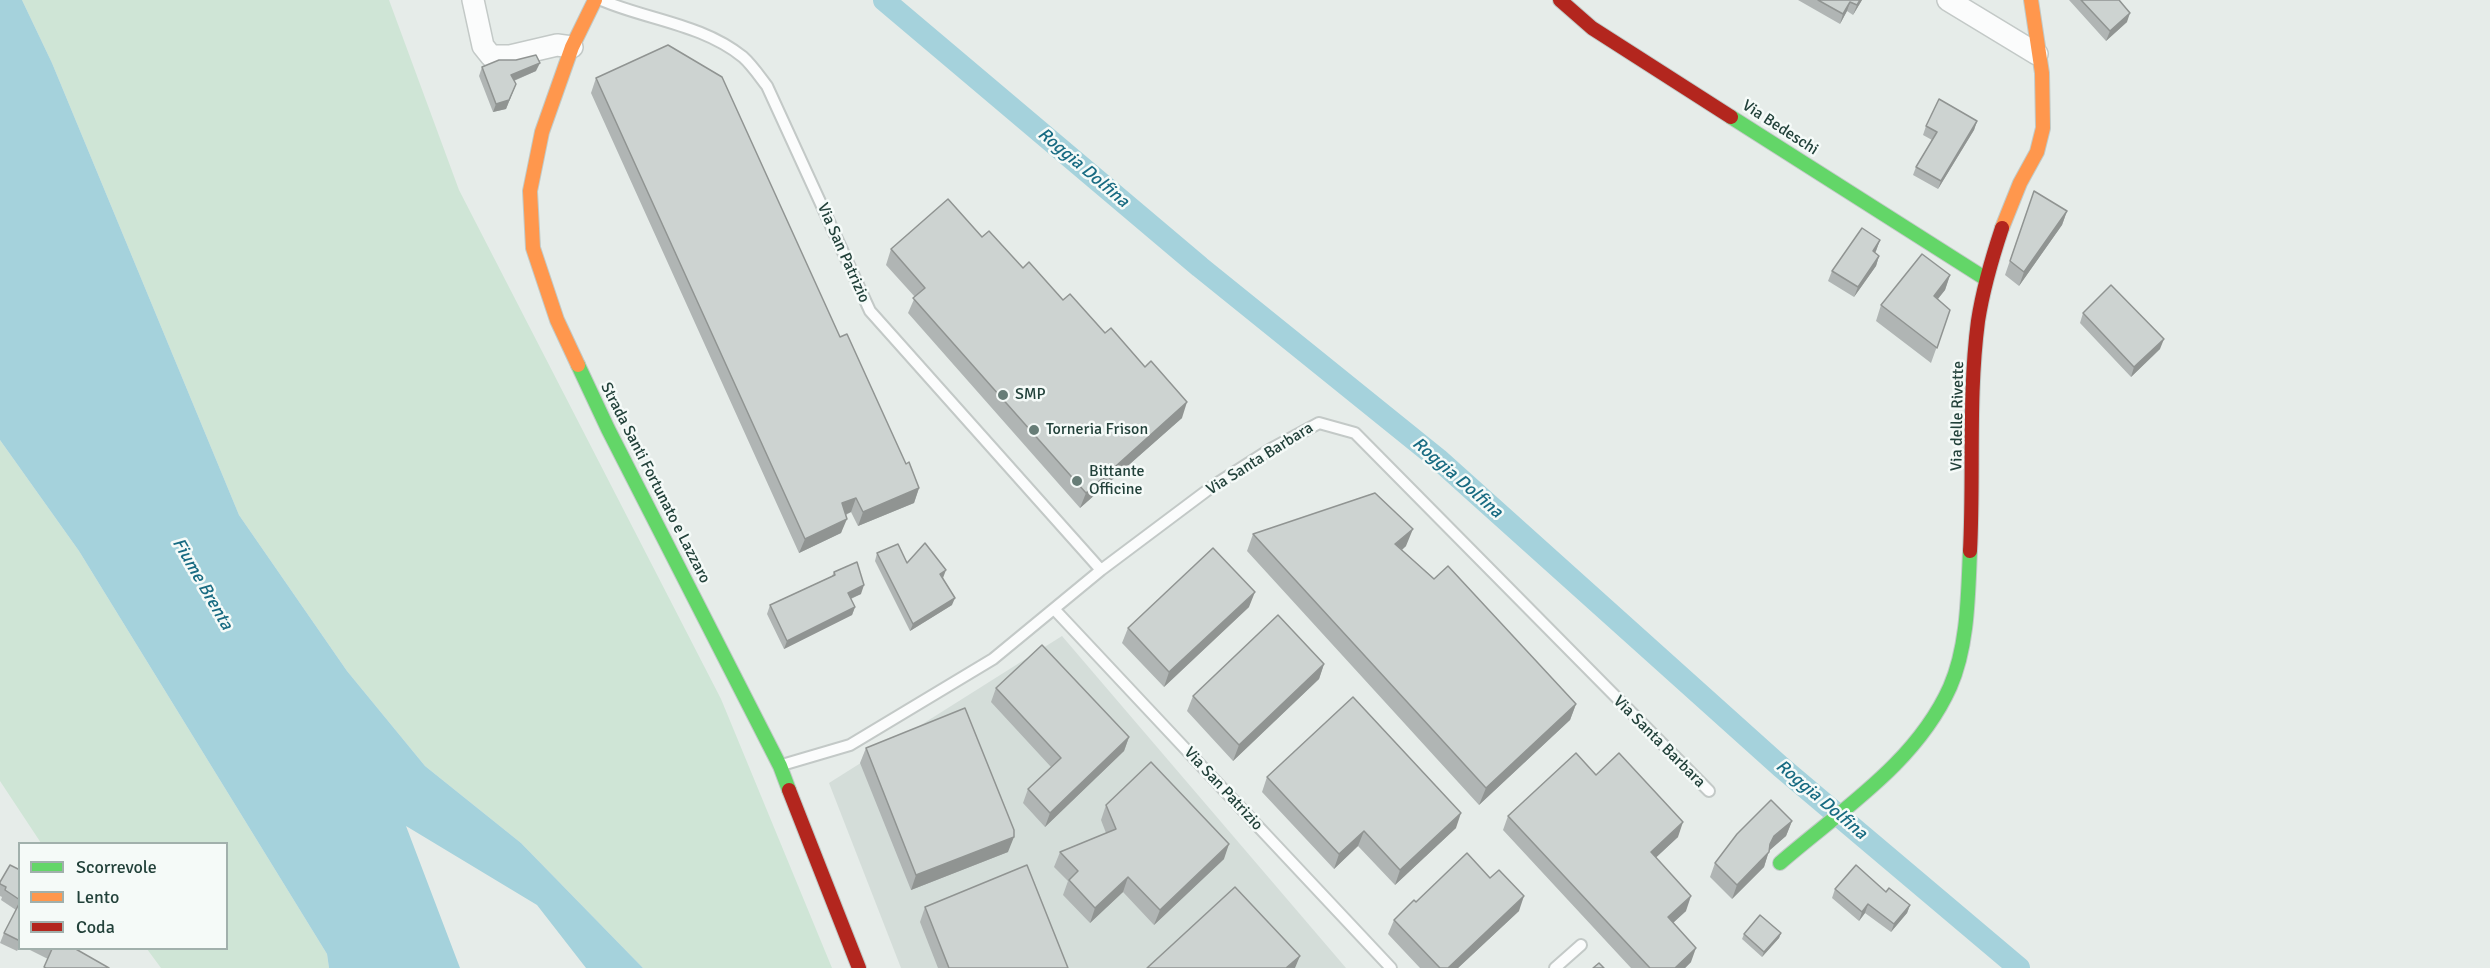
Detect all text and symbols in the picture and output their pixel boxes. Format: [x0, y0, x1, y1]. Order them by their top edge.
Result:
street label: Via Bedeschi [1738, 96, 1822, 160]
water label: Roggia Dolfina [1033, 124, 1133, 212]
street label: Via San Patrizio [812, 200, 874, 306]
street label: Via delle Rivette [1947, 361, 1969, 471]
street label: Strada Santi Fortunato e Lazzaro [596, 379, 714, 587]
place label: SMP [1015, 385, 1046, 405]
marker: SMP [996, 388, 1010, 402]
street label: Via Santa Barbara [1203, 418, 1317, 500]
place label: Torneria Frison [1046, 420, 1148, 440]
marker: Torneria Frison [1027, 423, 1041, 437]
water label: Roggia Dolfina [1407, 433, 1507, 523]
place label: Bittante Officine [1089, 462, 1144, 500]
marker: Bittante Officine [1070, 474, 1084, 488]
water label: Fiume Brenta [167, 534, 237, 634]
street label: Via Santa Barbara [1609, 692, 1709, 792]
street label: Via San Patrizio [1180, 743, 1266, 835]
water label: Roggia Dolfina [1771, 756, 1871, 844]
legend [18, 842, 228, 950]
text: Scorrevole [76, 856, 157, 878]
text: Lento [76, 886, 119, 908]
text: Coda [76, 916, 115, 938]

